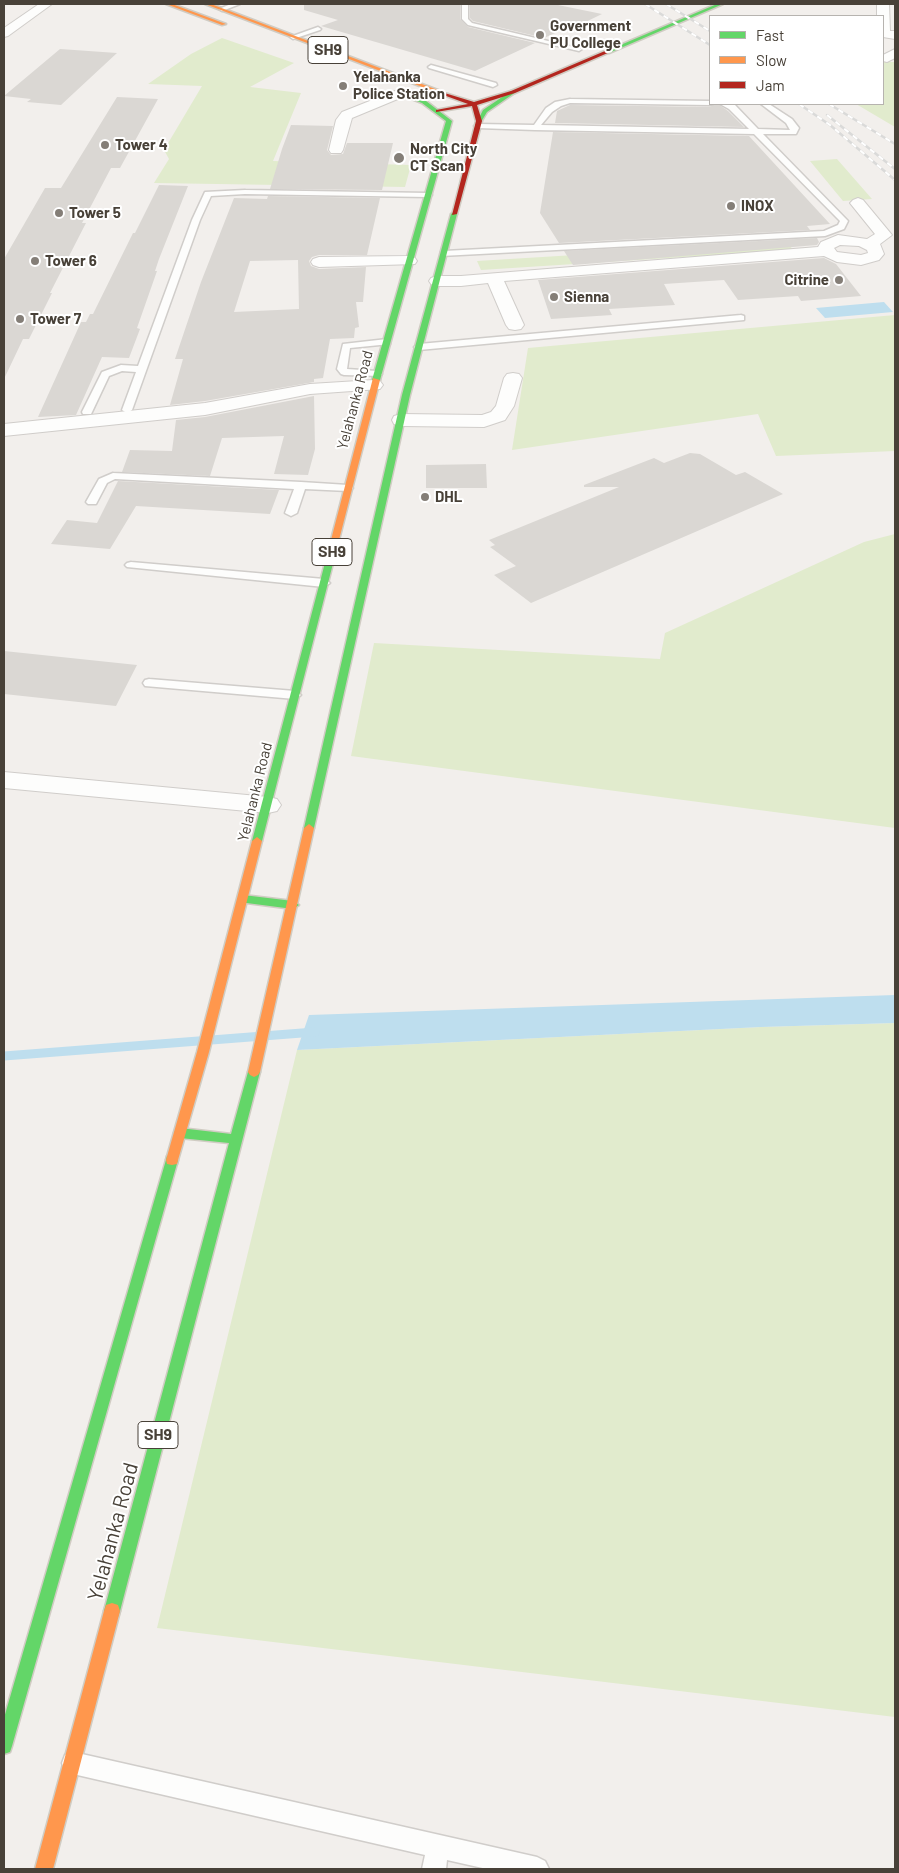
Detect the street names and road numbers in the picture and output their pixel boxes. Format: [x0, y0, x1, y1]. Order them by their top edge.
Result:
road number: SH9 [308, 36, 348, 64]
street label: Yelahanka Road [333, 349, 377, 451]
road number: SH9 [312, 538, 352, 566]
street label: Yelahanka Road [234, 740, 276, 844]
road number: SH9 [138, 1422, 178, 1448]
street label: Yelahanka Road [82, 1460, 144, 1604]

